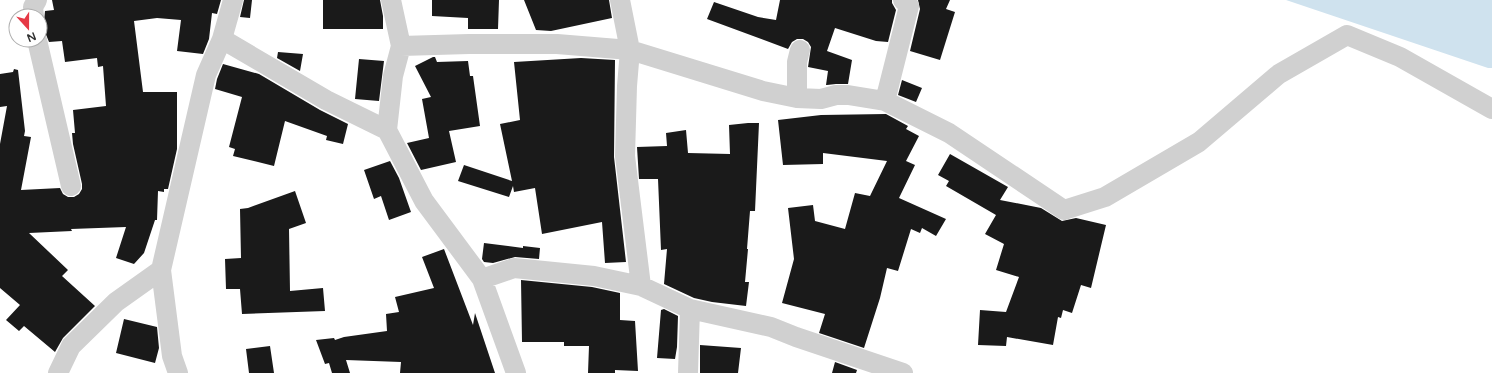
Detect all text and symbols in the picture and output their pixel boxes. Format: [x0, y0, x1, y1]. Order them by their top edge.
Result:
north arrow [8, 8, 48, 48]
text: N [25, 29, 38, 45]

